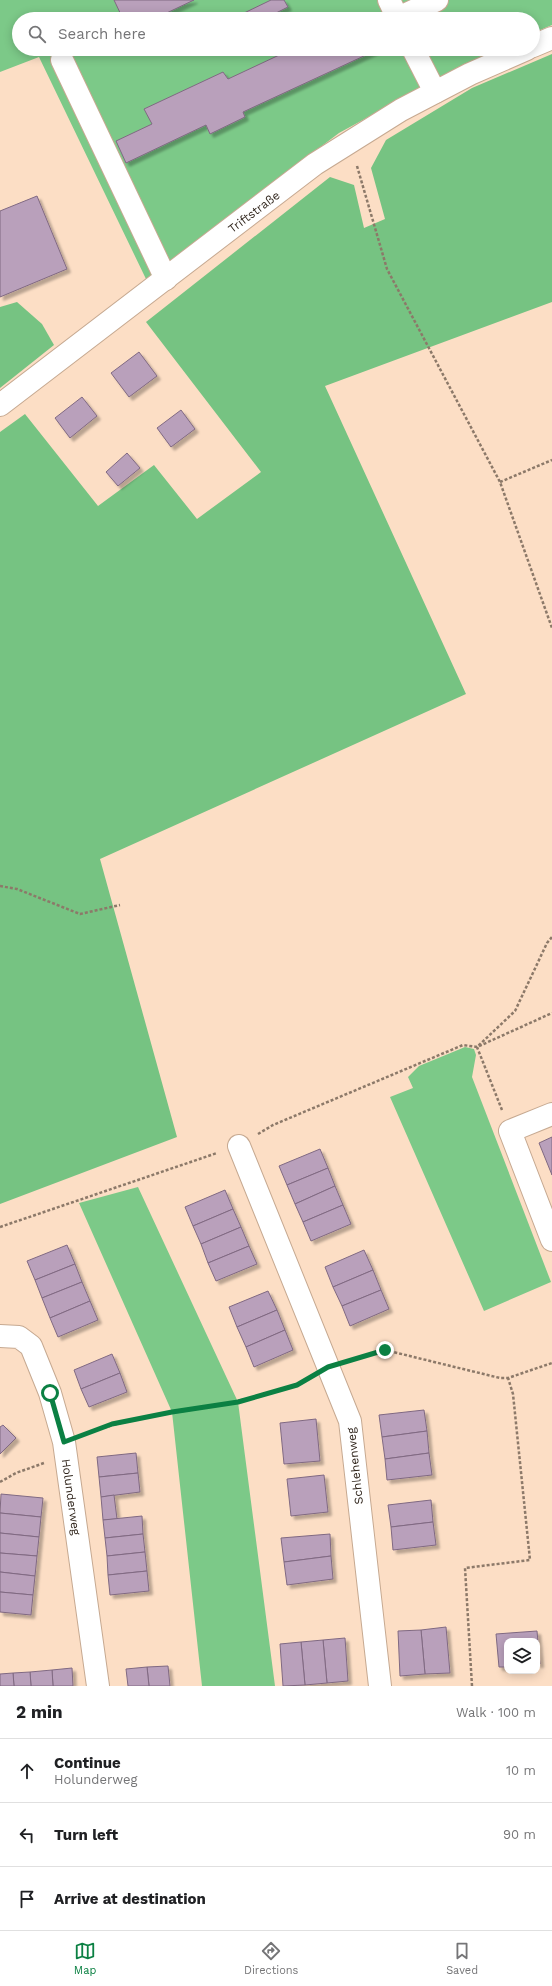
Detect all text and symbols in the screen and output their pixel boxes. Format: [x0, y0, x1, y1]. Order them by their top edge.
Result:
search box [12, 12, 540, 56]
icon: search [26, 23, 48, 45]
text: Search here [58, 25, 146, 43]
street label: Triftstraße [225, 188, 283, 236]
route end [376, 1341, 394, 1359]
route start [41, 1384, 59, 1402]
street label: Schlehenweg [344, 1426, 366, 1505]
street label: Holunderweg [59, 1458, 83, 1537]
map controls [504, 1638, 540, 1674]
button: layers [504, 1638, 540, 1674]
text: 2 min [16, 1702, 62, 1722]
text: Walk · 100 m [456, 1705, 536, 1720]
text: Continue [54, 1754, 121, 1772]
icon: ahead [16, 1760, 38, 1782]
text: 10 m [506, 1763, 536, 1778]
text: Holunderweg [54, 1772, 137, 1787]
icon: left [16, 1824, 38, 1846]
text: Turn left [54, 1826, 118, 1844]
text: 90 m [503, 1827, 536, 1842]
icon: arrive [16, 1888, 38, 1910]
text: Arrive at destination [54, 1890, 206, 1908]
tab: Map [74, 1940, 96, 1977]
tab: Directions [244, 1940, 298, 1977]
tab: Saved [446, 1940, 478, 1977]

